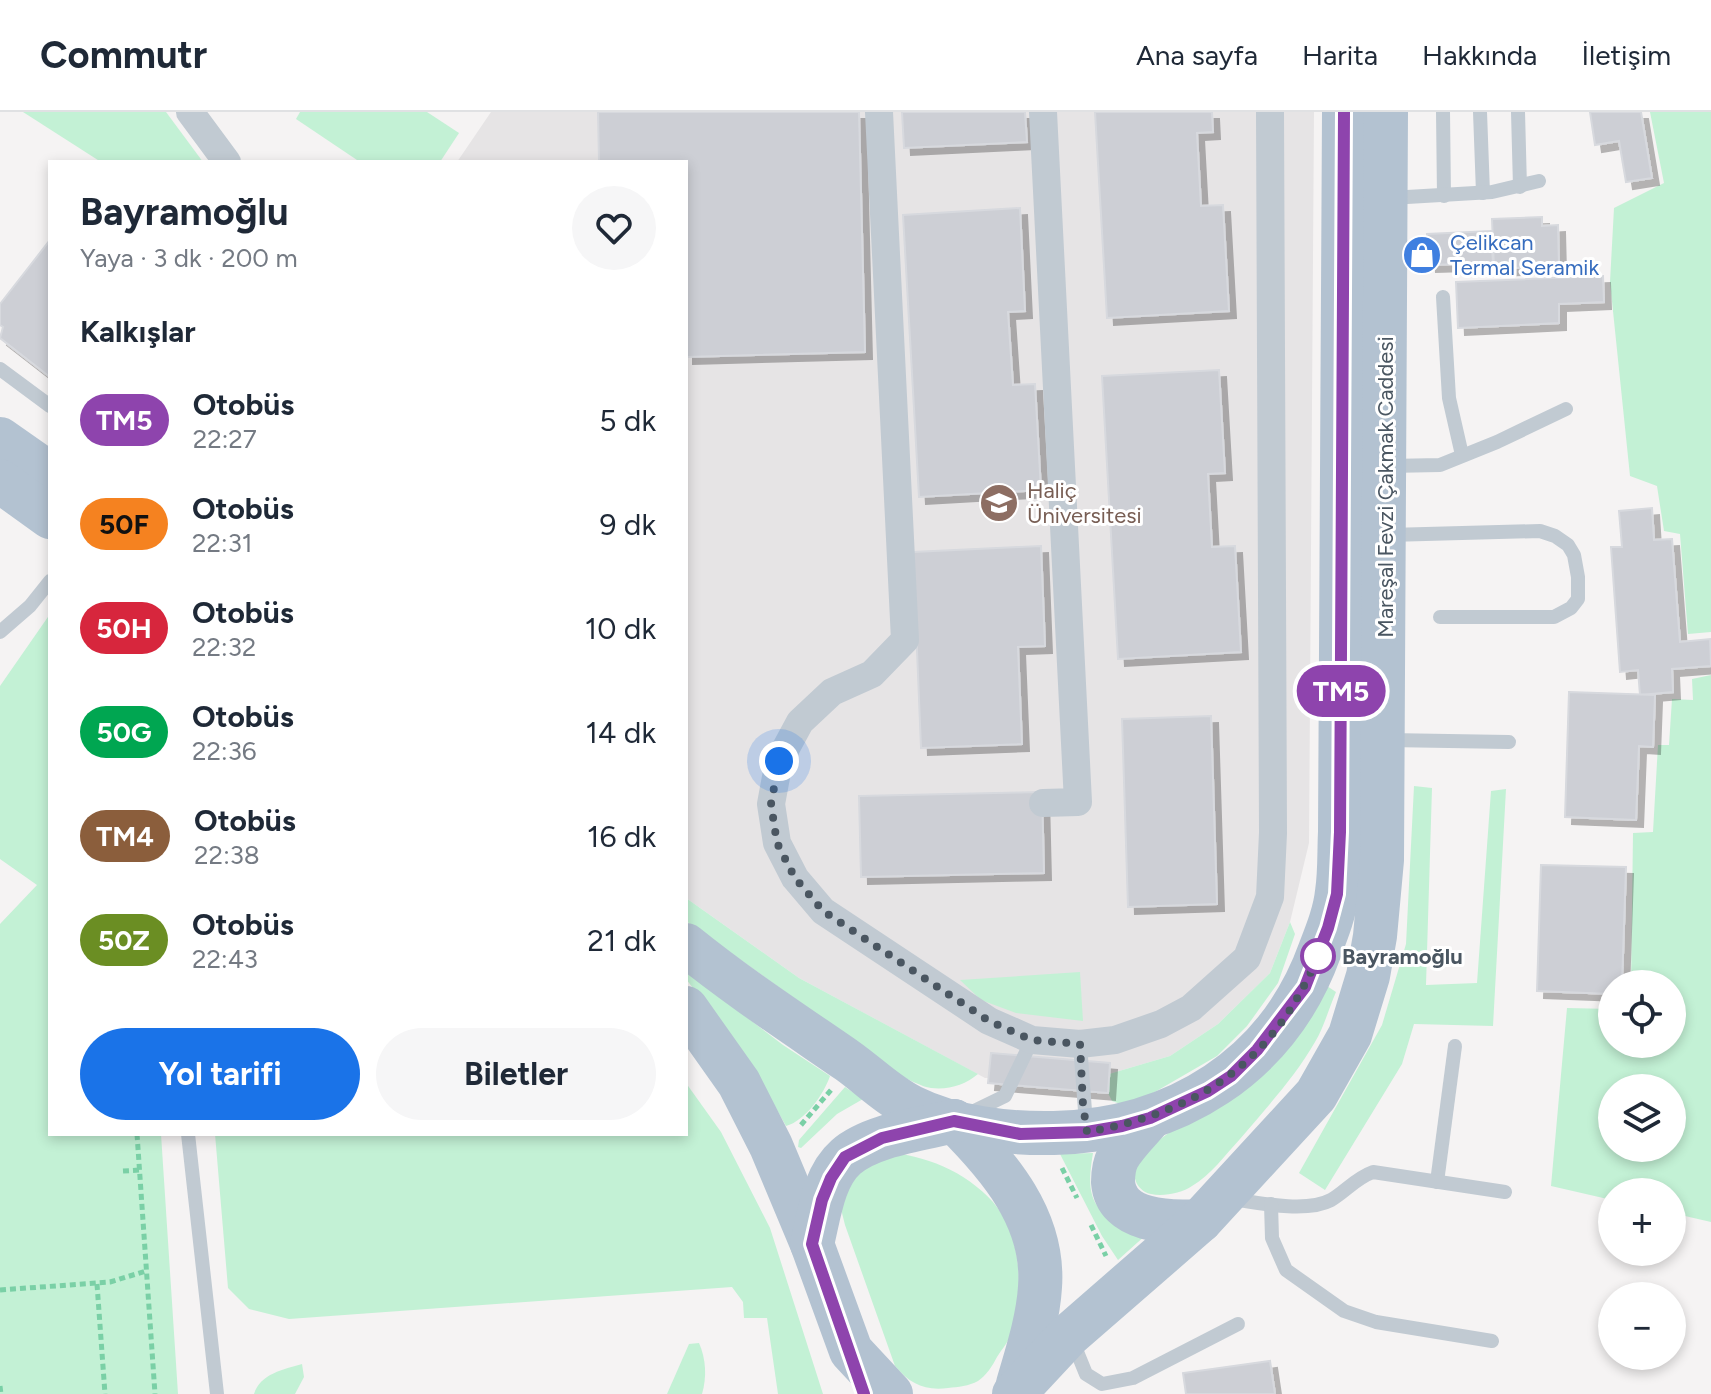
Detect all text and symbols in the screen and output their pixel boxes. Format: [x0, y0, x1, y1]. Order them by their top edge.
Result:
text: Commutr [40, 32, 207, 78]
text: Ana sayfa [1136, 38, 1258, 72]
text: Harita [1302, 38, 1378, 72]
text: Hakkında [1422, 38, 1537, 72]
text: İletişim [1581, 38, 1671, 72]
button: heart [572, 186, 656, 270]
text: Bayramoğlu [80, 189, 289, 235]
place label: Çelikcan Termal Seramik [1450, 229, 1599, 281]
shop icon: Çelikcan Termal Seramik [1401, 234, 1443, 276]
text: Yaya · 3 dk · 200 m [80, 242, 298, 274]
text: Kalkışlar [80, 313, 196, 350]
street label: Mareşal Fevzi Çakmak Caddesi [1372, 336, 1399, 638]
text: Otobüs [193, 386, 294, 423]
text: 5 dk [599, 402, 656, 439]
text: TM5 [96, 403, 153, 437]
text: 22:27 [193, 423, 257, 455]
place label: Haliç Üniversitesi [1027, 477, 1142, 529]
school or university icon: Haliç Üniversitesi [978, 482, 1020, 524]
text: Otobüs [192, 490, 294, 527]
text: 9 dk [599, 506, 656, 543]
text: 50F [99, 507, 149, 541]
text: 22:31 [192, 527, 253, 559]
text: Otobüs [192, 594, 294, 631]
text: 10 dk [585, 610, 656, 647]
text: 50H [96, 611, 152, 645]
text: 22:32 [192, 631, 256, 663]
line badge: TM5 [1295, 665, 1387, 717]
text: TM5 [1313, 674, 1369, 708]
text: Otobüs [192, 698, 294, 735]
text: 14 dk [585, 714, 656, 751]
text: 50G [96, 715, 152, 749]
text: 22:36 [192, 735, 257, 767]
your location [759, 741, 799, 781]
text: Otobüs [194, 802, 296, 839]
text: 16 dk [587, 818, 656, 855]
text: TM4 [96, 819, 154, 853]
text: 22:38 [194, 839, 260, 871]
text: Otobüs [192, 906, 294, 943]
text: 21 dk [587, 922, 656, 959]
text: 50Z [98, 923, 150, 957]
marker: Bayramoğlu [1301, 939, 1335, 973]
text: 22:43 [192, 943, 258, 975]
place label: Bayramoğlu [1342, 943, 1463, 970]
map controls [1598, 970, 1686, 1370]
button: locate [1598, 970, 1686, 1058]
button: Yol tarifi [80, 1028, 360, 1120]
button: Biletler [376, 1028, 656, 1120]
button: layers [1598, 1074, 1686, 1162]
button: + [1598, 1178, 1686, 1266]
button: − [1598, 1282, 1686, 1370]

